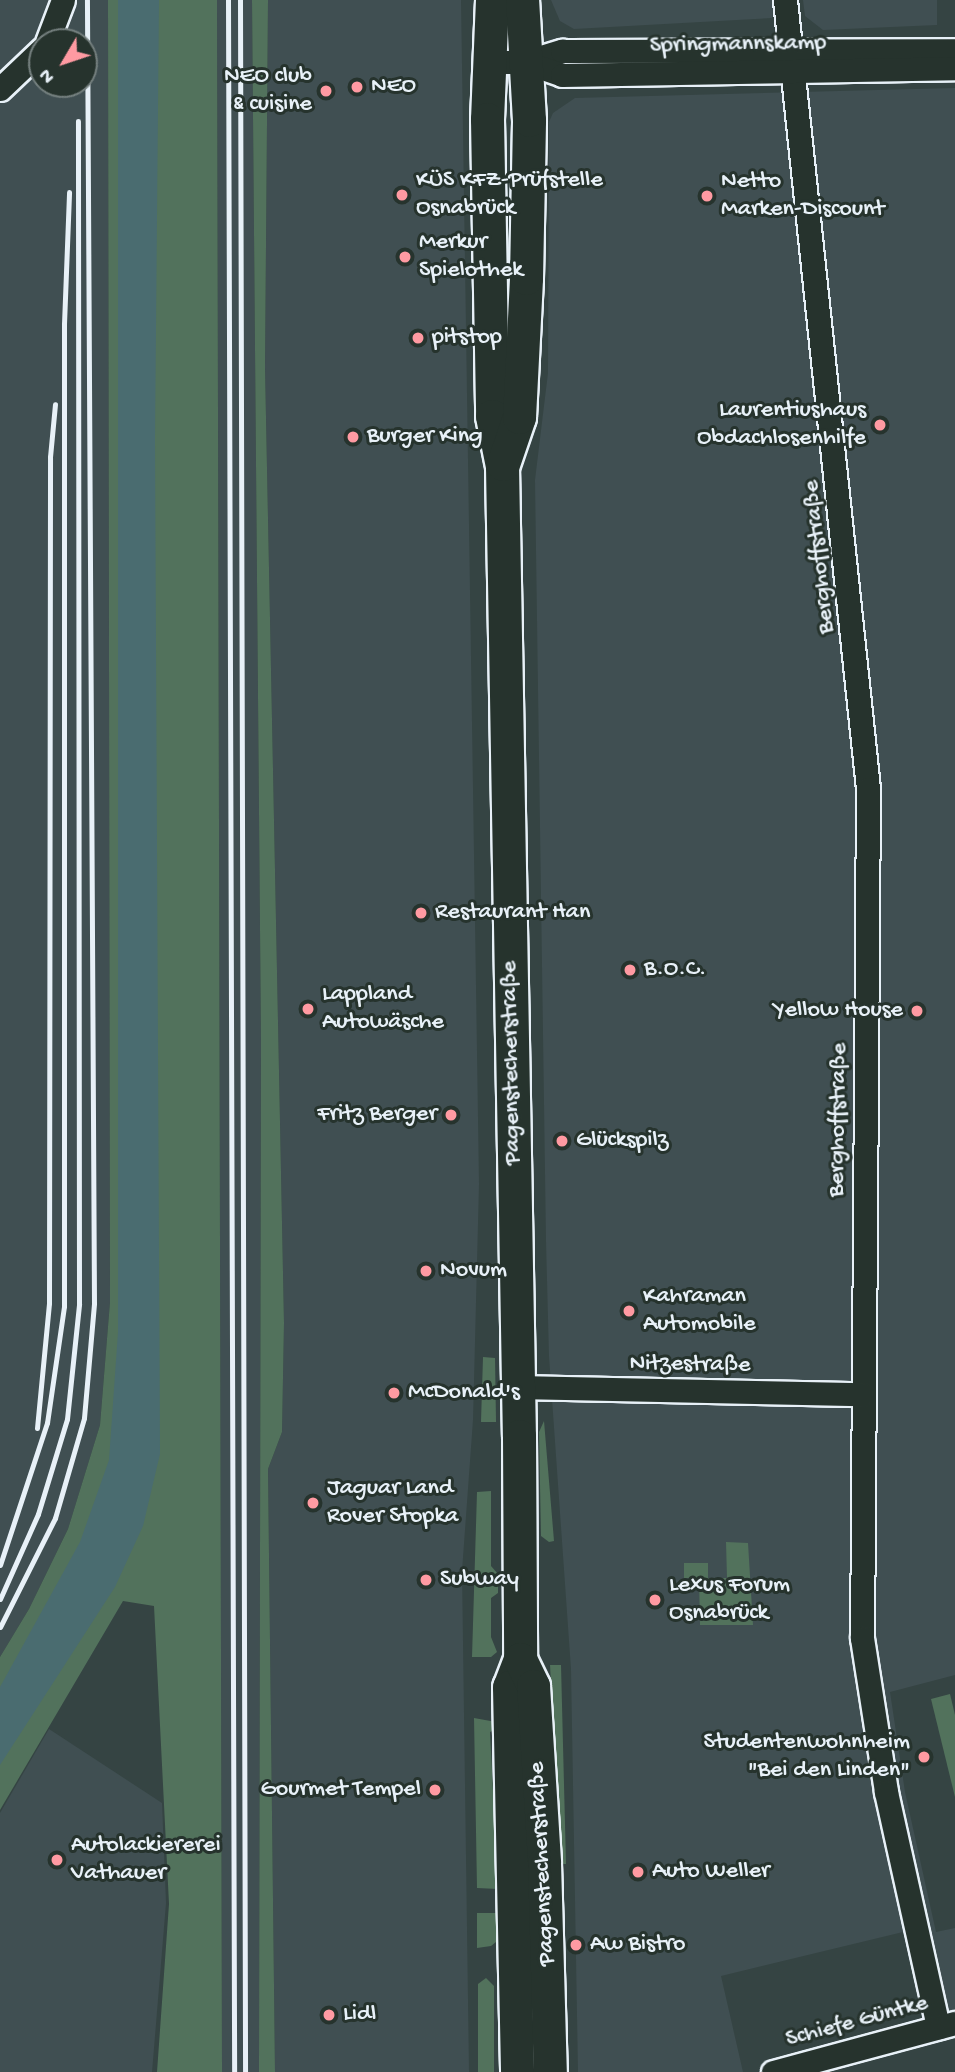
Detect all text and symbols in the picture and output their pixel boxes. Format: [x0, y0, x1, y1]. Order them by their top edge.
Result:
north arrow [28, 28, 98, 98]
street label: Springmannskamp [649, 29, 827, 61]
text: N [35, 63, 61, 87]
place label: NEO club & cuisine [224, 63, 312, 119]
place label: NEO [371, 73, 416, 101]
marker: NEO [349, 79, 365, 95]
marker: NEO club & cuisine [318, 83, 334, 99]
place label: KÜS KFZ-Prüfstelle Osnabrück [416, 167, 603, 223]
place label: Netto Marken-Discount [721, 168, 884, 224]
marker: KÜS KFZ-Prüfstelle Osnabrück [394, 187, 410, 203]
marker: Netto Marken-Discount [699, 188, 715, 204]
place label: Merkur Spielothek [419, 229, 523, 285]
marker: Merkur Spielothek [397, 249, 413, 265]
place label: pitstop [432, 324, 502, 352]
marker: pitstop [410, 330, 426, 346]
place label: Laurentiushaus Obdachlosenhilfe [697, 397, 866, 453]
marker: Laurentiushaus Obdachlosenhilfe [872, 417, 888, 433]
place label: Burger King [367, 423, 483, 451]
marker: Burger King [345, 429, 361, 445]
street label: Berghoffstraße [798, 479, 842, 635]
place label: Restaurant Han [435, 899, 590, 927]
marker: Restaurant Han [413, 905, 429, 921]
place label: B.O.C. [644, 956, 706, 984]
street label: Pagenstecherstraße [496, 961, 528, 1165]
marker: B.O.C. [622, 962, 638, 978]
place label: Lappland Autowäsche [322, 981, 444, 1037]
place label: Yellow House [774, 997, 903, 1025]
marker: Lappland Autowäsche [300, 1001, 316, 1017]
marker: Yellow House [909, 1003, 925, 1019]
street label: Berghoffstraße [823, 1043, 855, 1197]
place label: Fritz Berger [317, 1101, 437, 1129]
marker: Fritz Berger [443, 1107, 459, 1123]
place label: Glückspilz [576, 1127, 668, 1155]
marker: Glückspilz [554, 1133, 570, 1149]
place label: Novum [440, 1257, 507, 1285]
marker: Novum [418, 1263, 434, 1279]
place label: Kahraman Automobile [643, 1283, 756, 1339]
marker: Kahraman Automobile [621, 1303, 637, 1319]
street label: Nitzestraße [629, 1350, 751, 1380]
place label: McDonald's [408, 1379, 520, 1407]
marker: McDonald's [386, 1385, 402, 1401]
place label: Jaguar Land Rover Stopka [327, 1475, 458, 1531]
marker: Jaguar Land Rover Stopka [305, 1495, 321, 1511]
place label: Subway [440, 1566, 519, 1594]
marker: Subway [418, 1572, 434, 1588]
place label: Lexus Forum Osnabrück [669, 1572, 790, 1628]
marker: Lexus Forum Osnabrück [647, 1592, 663, 1608]
place label: Studentenwohnheim "Bei den Linden" [704, 1729, 910, 1785]
marker: Studentenwohnheim "Bei den Linden" [916, 1749, 932, 1765]
street label: Pagenstecherstraße [523, 1761, 563, 1967]
place label: Gourmet Tempel [261, 1776, 421, 1804]
marker: Gourmet Tempel [427, 1782, 443, 1798]
place label: Autolackiererei Vathauer [71, 1832, 221, 1888]
marker: Autolackiererei Vathauer [49, 1852, 65, 1868]
place label: Auto Weller [652, 1858, 770, 1886]
marker: Auto Weller [630, 1864, 646, 1880]
place label: Aw Bistro [590, 1931, 685, 1959]
marker: Aw Bistro [568, 1937, 584, 1953]
street label: Schiefe Güntke [783, 1989, 931, 2055]
place label: Lidl [343, 2001, 376, 2029]
marker: Lidl [321, 2007, 337, 2023]

